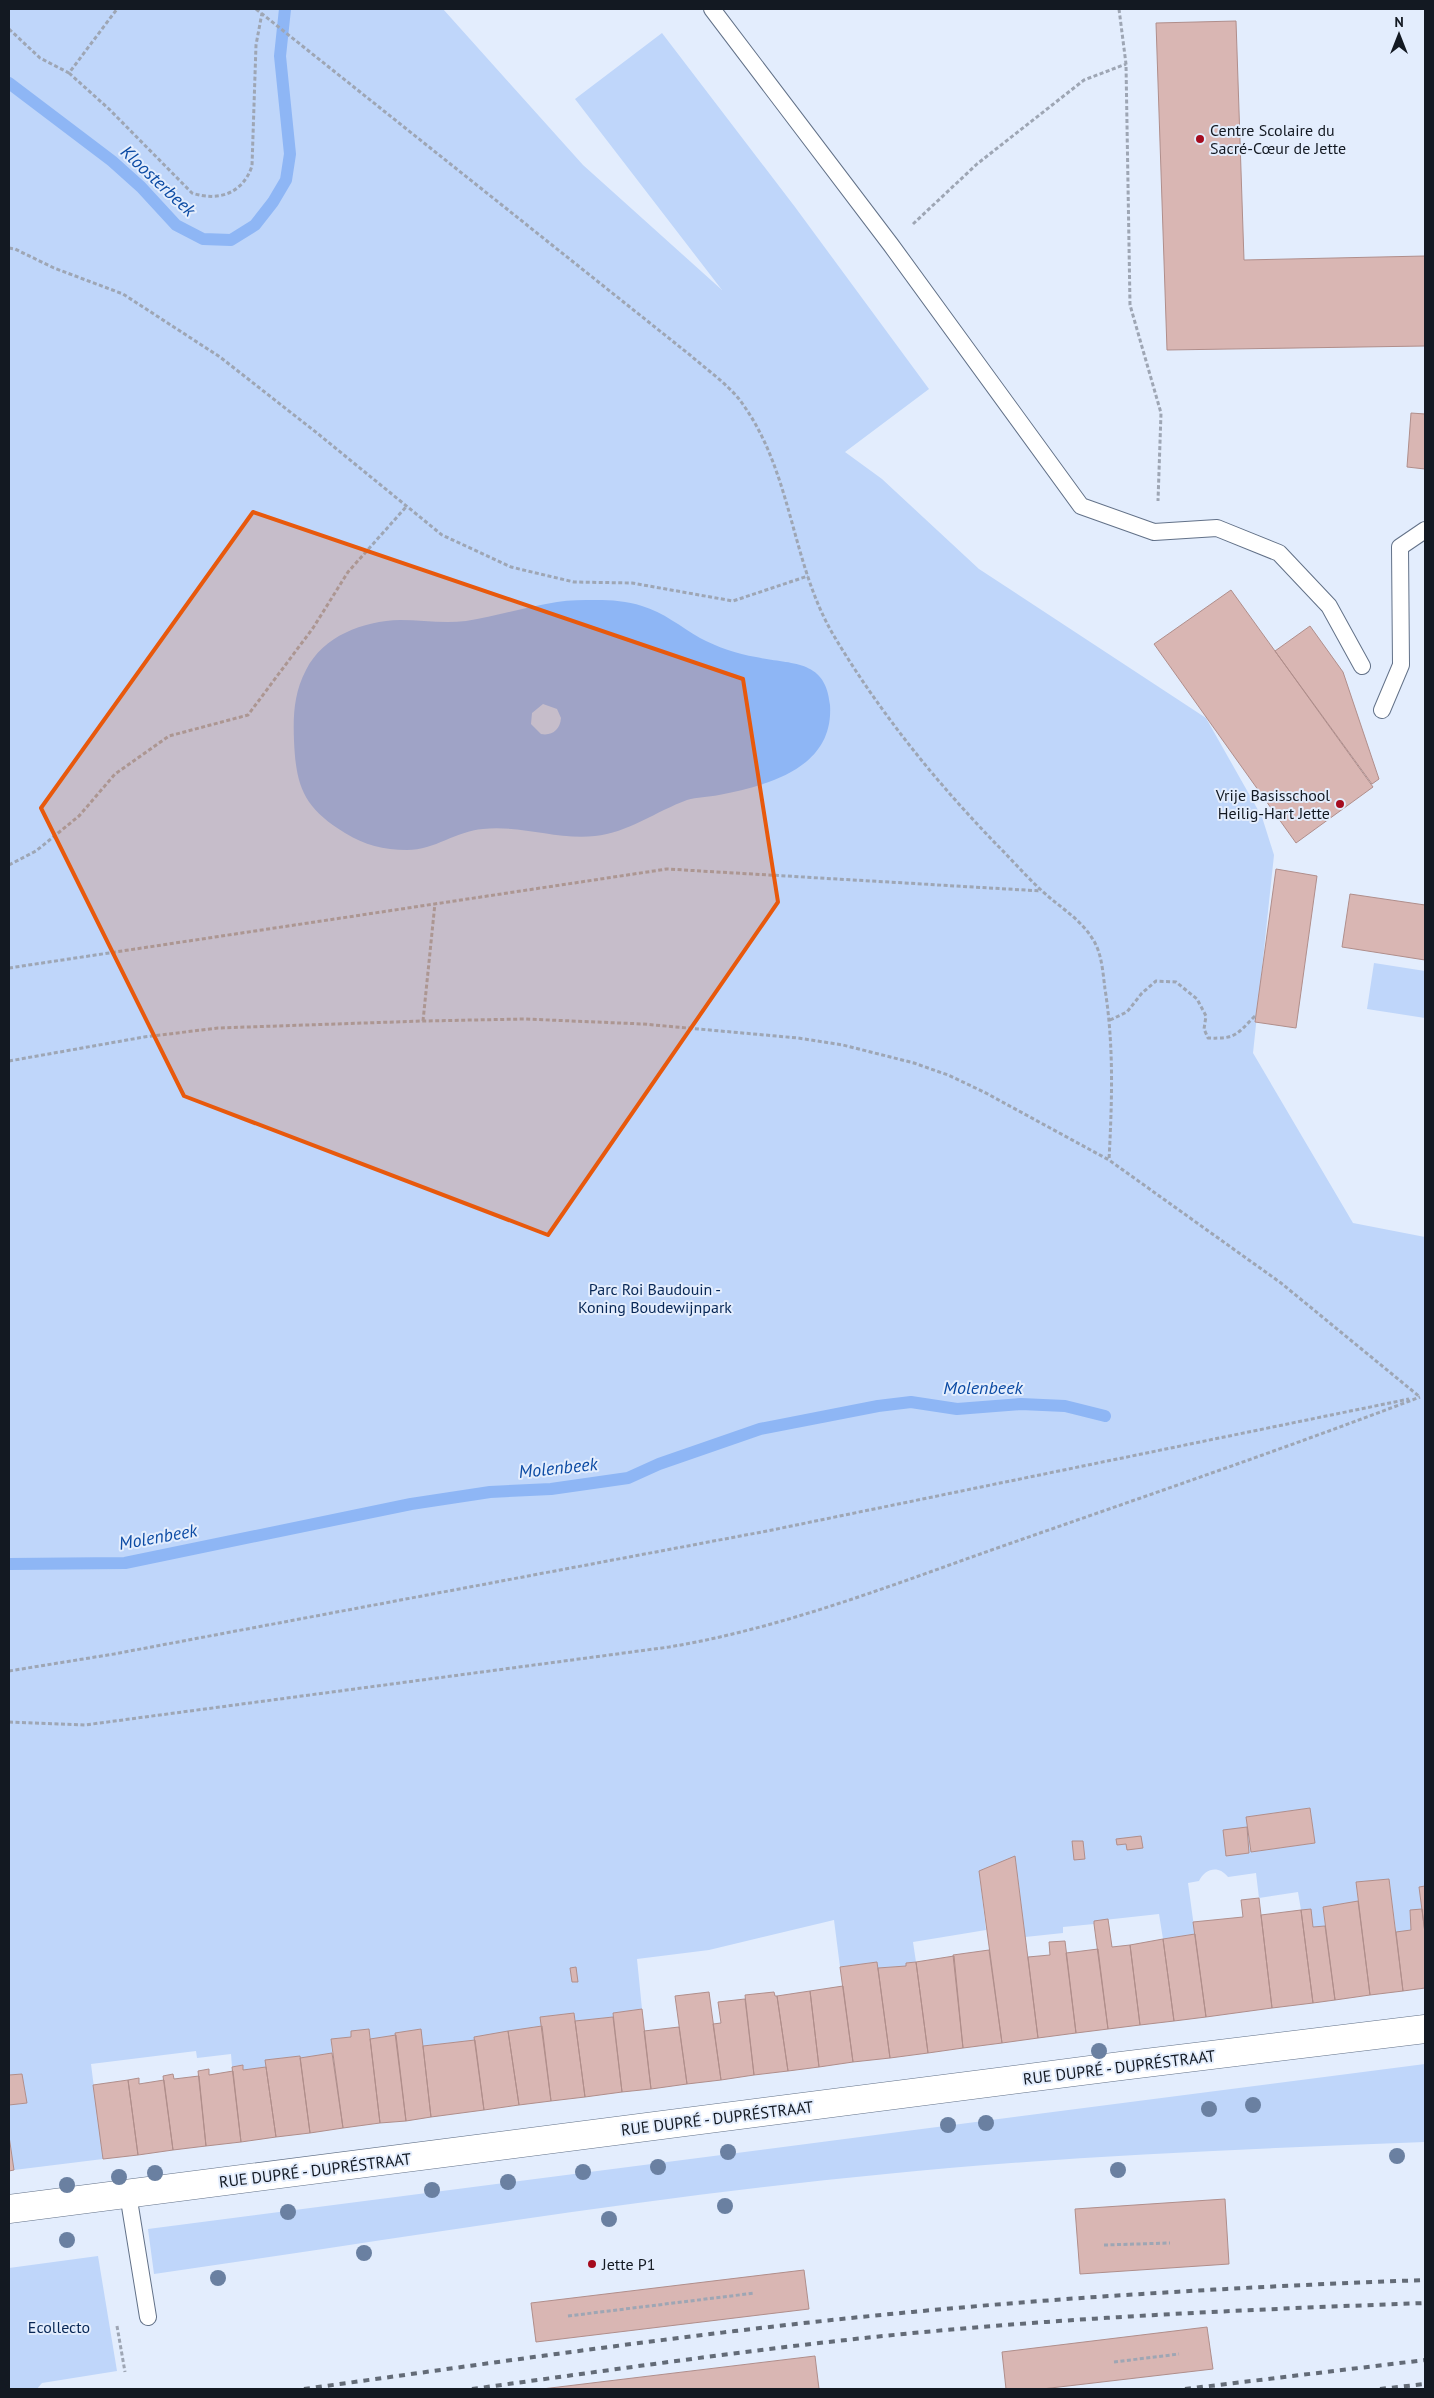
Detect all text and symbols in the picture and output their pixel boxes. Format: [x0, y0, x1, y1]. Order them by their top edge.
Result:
north arrow [1374, 10, 1424, 60]
text: N [1394, 13, 1404, 31]
place label: Centre Scolaire du Sacré-Cœur de Jette [1210, 120, 1346, 158]
marker: Centre Scolaire du Sacré-Cœur de Jette [1194, 133, 1206, 145]
water label: Kloosterbeek [116, 140, 201, 222]
place label: Vrije Basisschool Heilig-Hart Jette [1215, 785, 1330, 823]
marker: Vrije Basisschool Heilig-Hart Jette [1334, 798, 1346, 810]
park label: Parc Roi Baudouin - Koning Boudewijnpark [578, 1279, 732, 1317]
water label: Molenbeek [943, 1376, 1024, 1399]
water label: Molenbeek [517, 1452, 599, 1483]
water label: Molenbeek [117, 1518, 200, 1555]
street label: RUE DUPRÉ - DUPRÉSTRAAT [1022, 2045, 1216, 2089]
street label: RUE DUPRÉ - DUPRÉSTRAAT [620, 2096, 814, 2140]
street label: RUE DUPRÉ - DUPRÉSTRAAT [218, 2148, 412, 2192]
place label: Jette P1 [601, 2254, 656, 2274]
marker: Jette P1 [586, 2258, 598, 2270]
park label: Ecollecto [28, 2317, 90, 2337]

